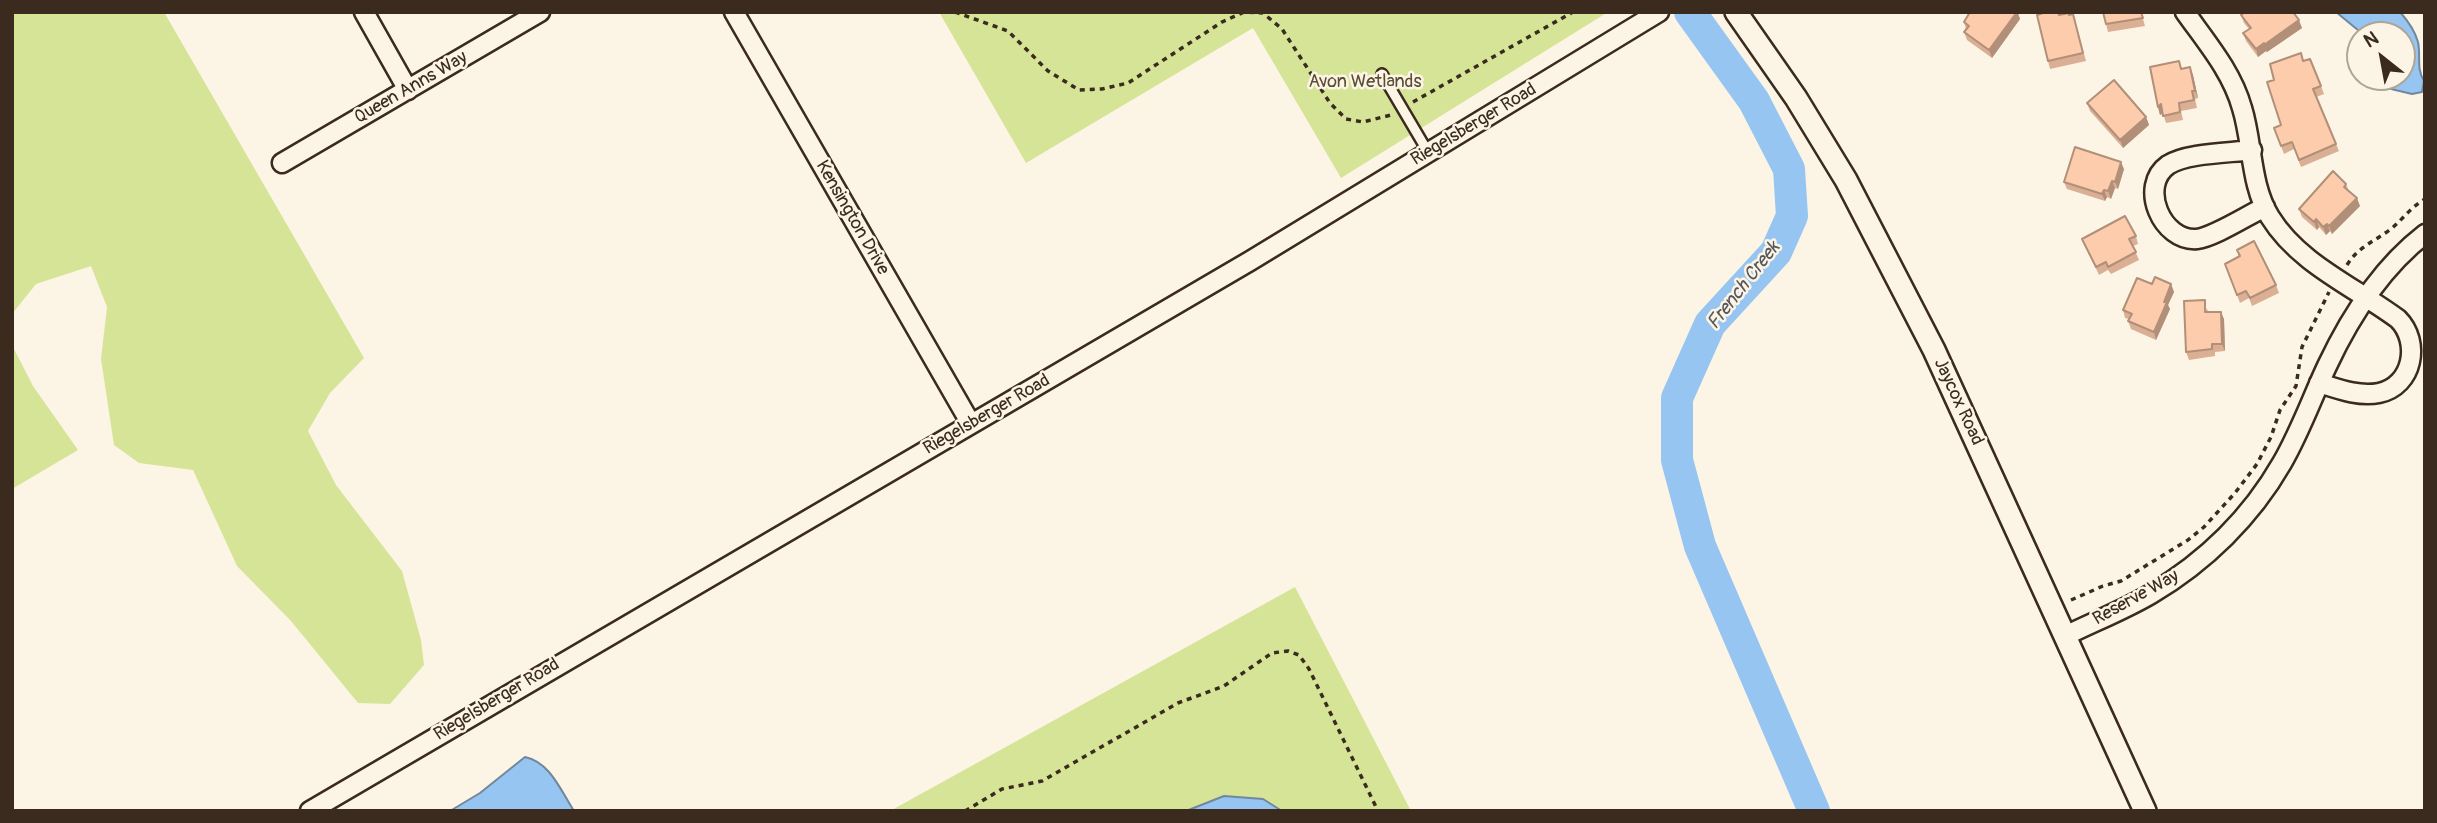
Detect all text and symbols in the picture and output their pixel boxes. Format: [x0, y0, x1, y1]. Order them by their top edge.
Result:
north arrow [2346, 21, 2416, 91]
text: N [2360, 26, 2383, 53]
street label: Queen Anns Way [351, 47, 471, 129]
park label: Avon Wetlands [1309, 71, 1421, 93]
street label: Riegelsberger Road [1407, 79, 1541, 171]
street label: Kensington Drive [810, 157, 894, 279]
water label: French Creek [1703, 238, 1785, 334]
street label: Jaycox Road [1928, 355, 1988, 449]
street label: Riegelsberger Road [920, 370, 1054, 460]
street label: Reserve Way [2089, 566, 2183, 630]
street label: Riegelsberger Road [430, 654, 564, 746]

